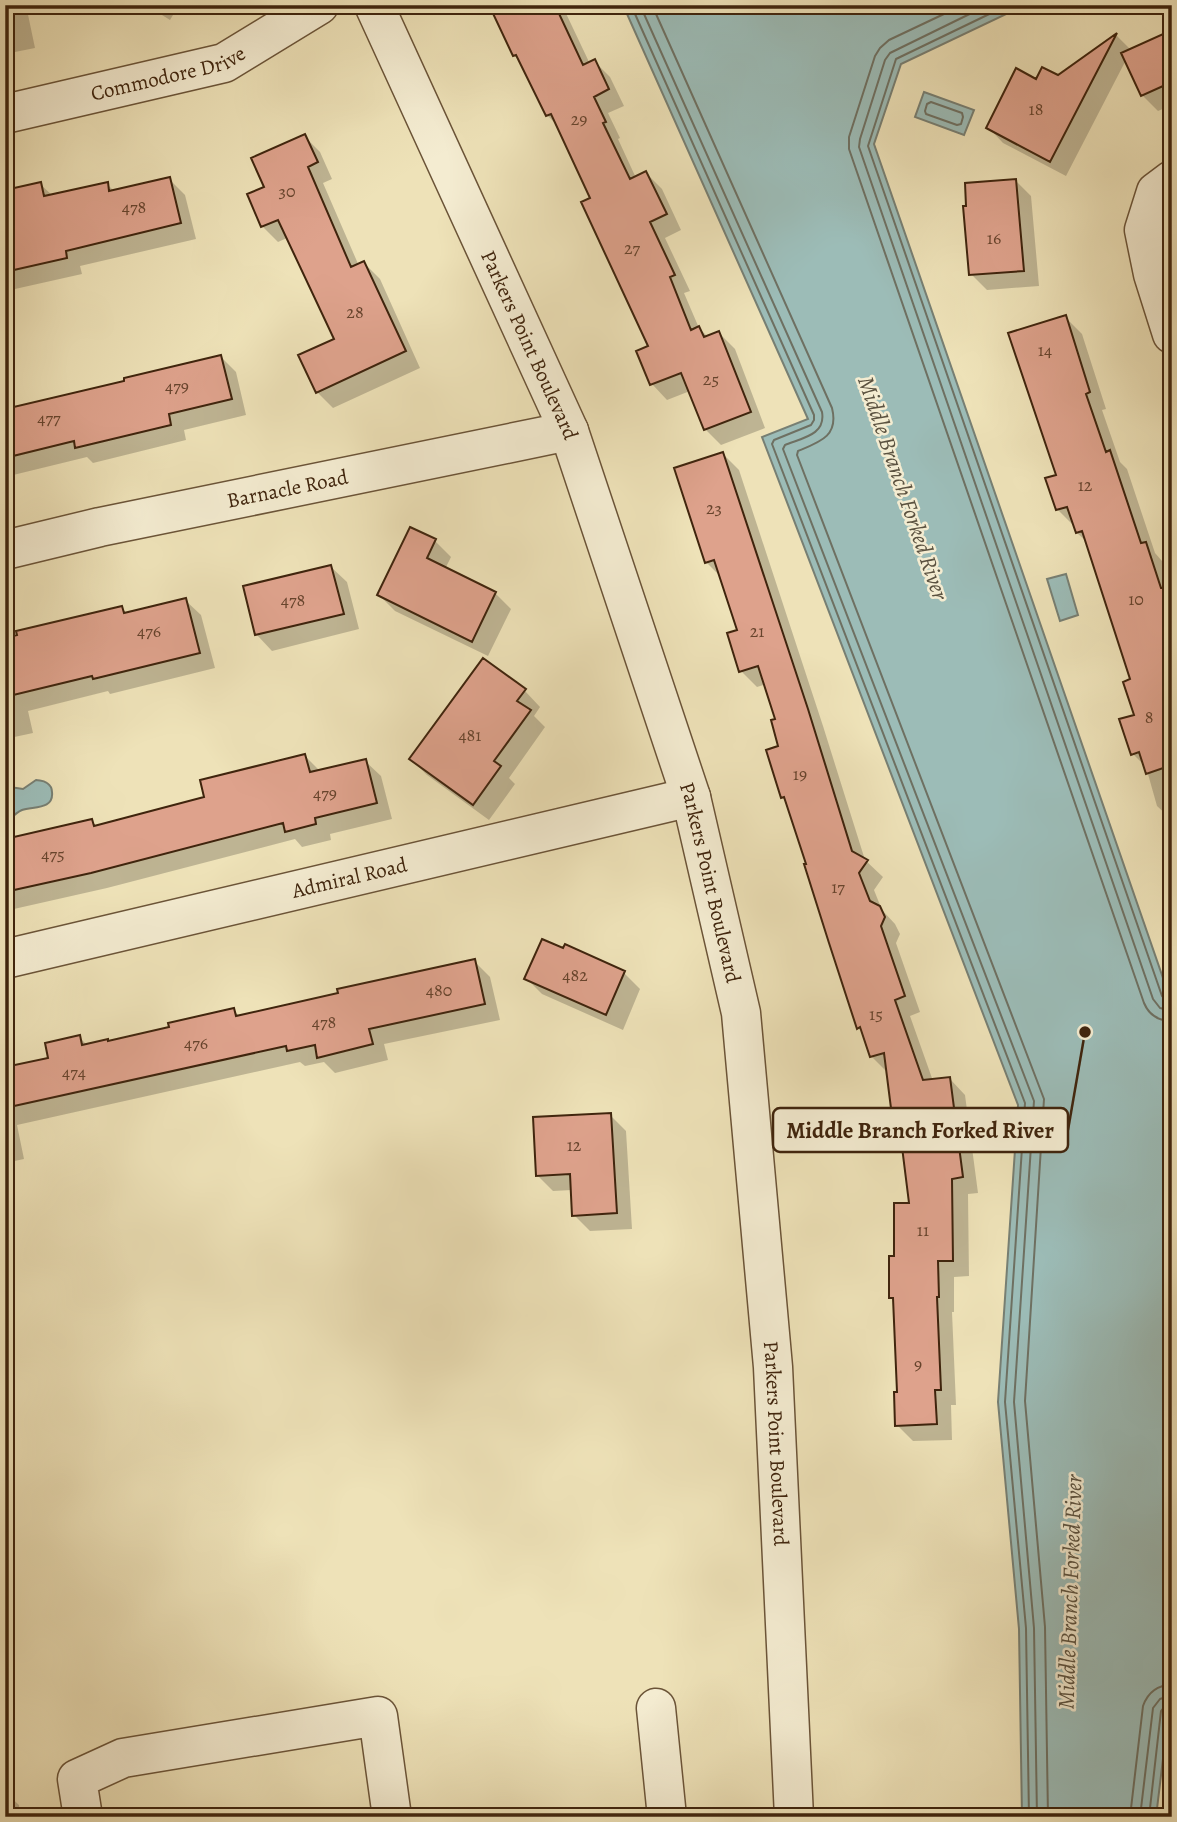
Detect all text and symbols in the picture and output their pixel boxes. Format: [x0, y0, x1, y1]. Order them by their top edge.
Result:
street label: Commodore Drive [88, 39, 251, 108]
house number: 18 [1029, 97, 1043, 121]
house number: 29 [571, 107, 587, 131]
house number: 30 [278, 179, 296, 203]
house number: 478 [122, 195, 146, 219]
house number: 16 [987, 226, 1001, 250]
house number: 27 [624, 236, 640, 260]
street label: Parkers Point Boulevard [474, 246, 585, 444]
house number: 28 [346, 300, 364, 324]
house number: 14 [1038, 338, 1052, 362]
house number: 25 [703, 367, 719, 391]
water label: Middle Branch Forked River [850, 372, 956, 605]
house number: 479 [165, 374, 189, 398]
house number: 477 [37, 406, 61, 430]
street label: Barnacle Road [224, 462, 351, 515]
house number: 12 [1078, 473, 1093, 497]
house number: 23 [706, 496, 722, 520]
house number: 10 [1128, 587, 1144, 611]
house number: 478 [281, 588, 305, 612]
house number: 476 [137, 619, 161, 643]
house number: 21 [750, 619, 764, 643]
house number: 8 [1145, 705, 1153, 729]
house number: 481 [458, 723, 482, 747]
house number: 19 [793, 762, 807, 786]
street label: Parkers Point Boulevard [673, 778, 748, 986]
house number: 479 [313, 781, 337, 805]
house number: 475 [41, 842, 65, 866]
street label: Admiral Road [288, 850, 411, 905]
house number: 17 [831, 875, 845, 899]
house number: 482 [562, 963, 588, 987]
house number: 480 [426, 978, 452, 1002]
house number: 15 [869, 1002, 883, 1026]
house number: 478 [312, 1010, 336, 1034]
house number: 476 [184, 1031, 208, 1055]
house number: 474 [62, 1060, 86, 1084]
callout: Middle Branch Forked River [773, 1108, 1068, 1152]
text: Middle Branch Forked River [786, 1115, 1054, 1146]
house number: 12 [567, 1133, 582, 1157]
house number: 11 [917, 1218, 929, 1242]
street label: Parkers Point Boulevard [757, 1340, 795, 1547]
house number: 9 [914, 1352, 922, 1376]
water label: Middle Branch Forked River [1050, 1473, 1090, 1710]

